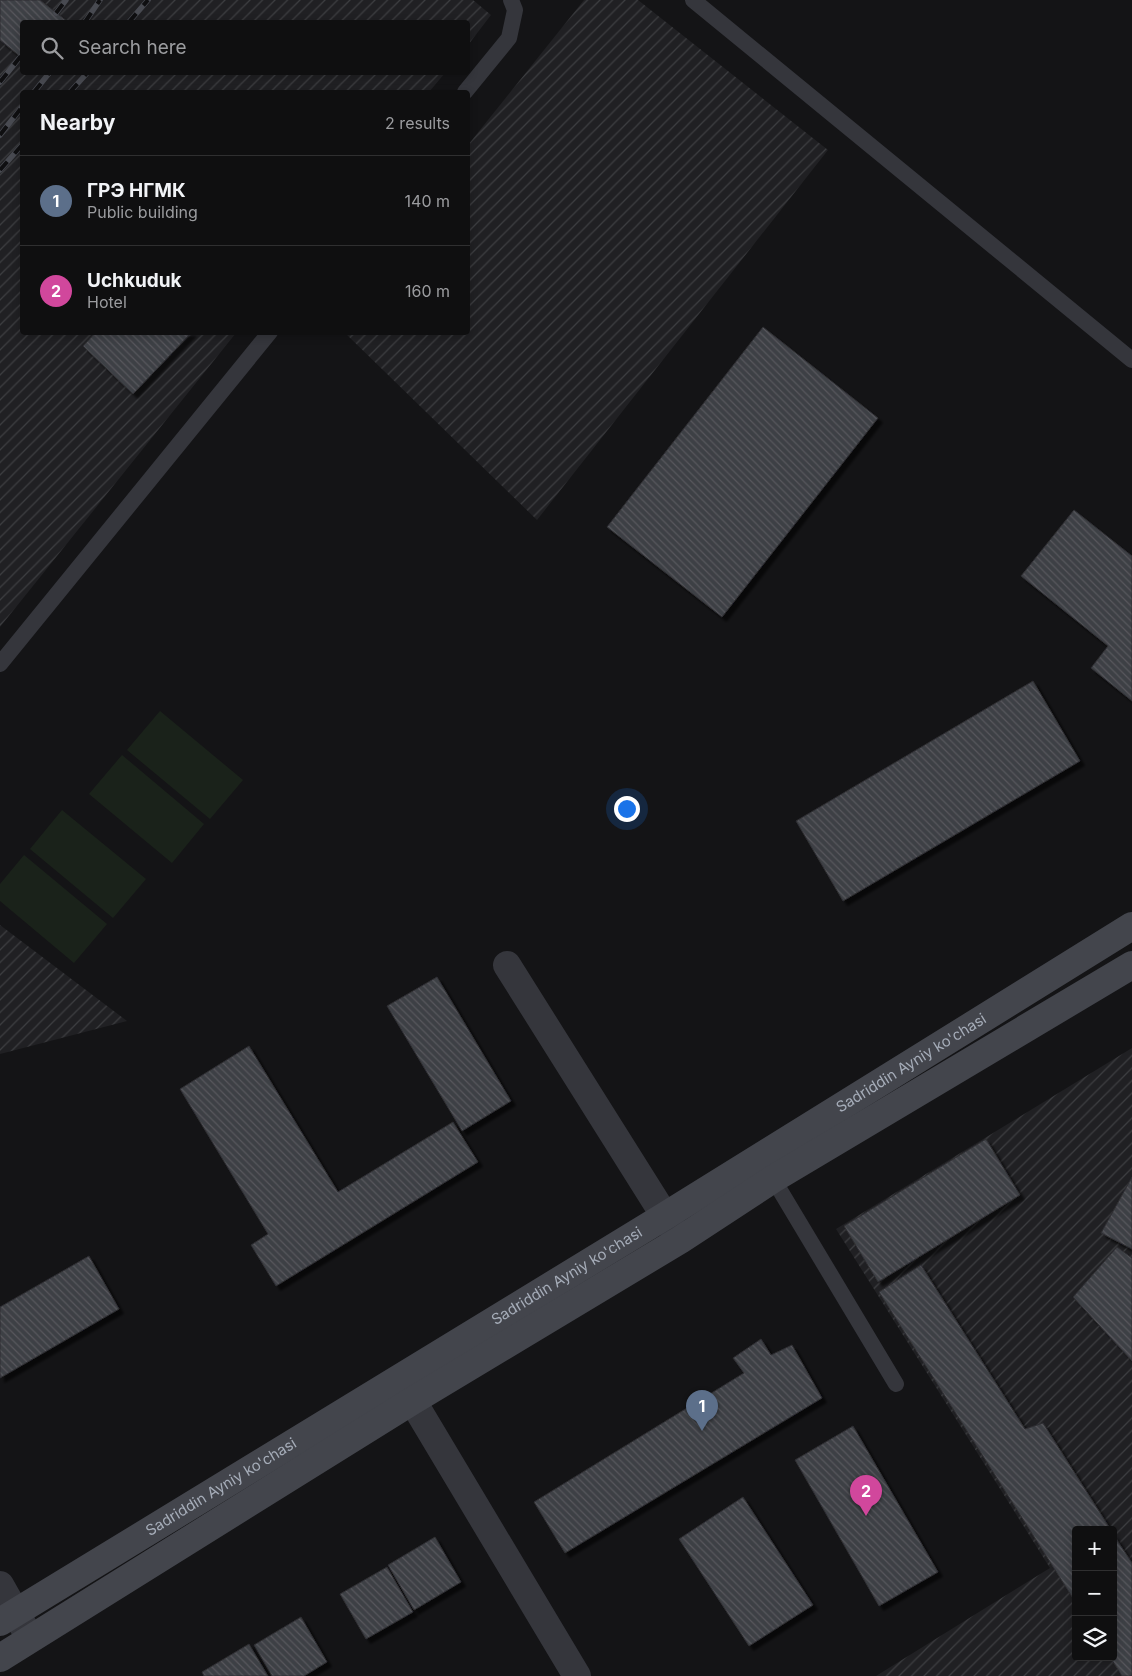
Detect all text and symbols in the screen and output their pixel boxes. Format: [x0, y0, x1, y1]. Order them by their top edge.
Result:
search box [20, 20, 470, 75]
icon: search [38, 34, 66, 62]
text: Search here [78, 36, 187, 59]
text: Nearby [40, 110, 115, 135]
text: 2 results [385, 113, 450, 133]
text: ГРЭ НГМК [87, 179, 186, 202]
text: 1 [53, 191, 59, 211]
text: 140 m [405, 191, 450, 211]
text: Public building [87, 202, 198, 222]
text: Uchkuduk [87, 269, 182, 292]
text: 2 [51, 281, 61, 301]
text: 160 m [405, 281, 450, 301]
text: Hotel [87, 292, 127, 312]
your location [614, 796, 640, 822]
street label: Sadriddin Ayniy ko'chasi [832, 1009, 990, 1116]
street label: Sadriddin Ayniy ko'chasi [488, 1222, 645, 1329]
pin: 1 [686, 1390, 718, 1431]
street label: Sadriddin Ayniy ko'chasi [142, 1433, 300, 1540]
pin: 2 [850, 1475, 882, 1516]
map controls [1072, 1526, 1117, 1661]
button: + [1072, 1526, 1117, 1571]
button: − [1072, 1571, 1117, 1616]
button: layers [1072, 1616, 1117, 1661]

